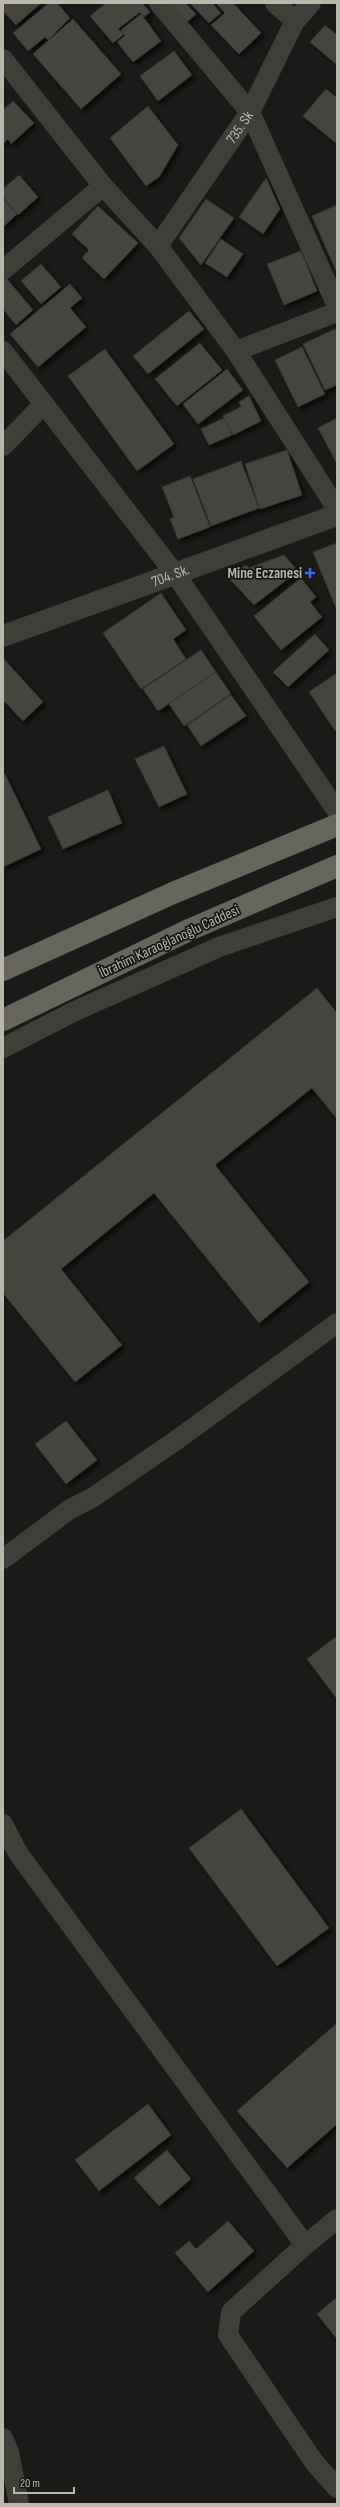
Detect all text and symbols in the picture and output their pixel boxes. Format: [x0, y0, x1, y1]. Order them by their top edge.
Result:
street label: 735. Sk [222, 107, 258, 148]
street label: 704. Sk. [149, 560, 192, 591]
place label: Mine Eczanesi [228, 564, 302, 583]
marker: Mine Eczanesi [305, 568, 315, 578]
street label: İbrahim Karaoğlanoğlu Caddesi [96, 900, 243, 982]
scale bar [14, 2469, 74, 2495]
text: 20 m [20, 2476, 40, 2491]

